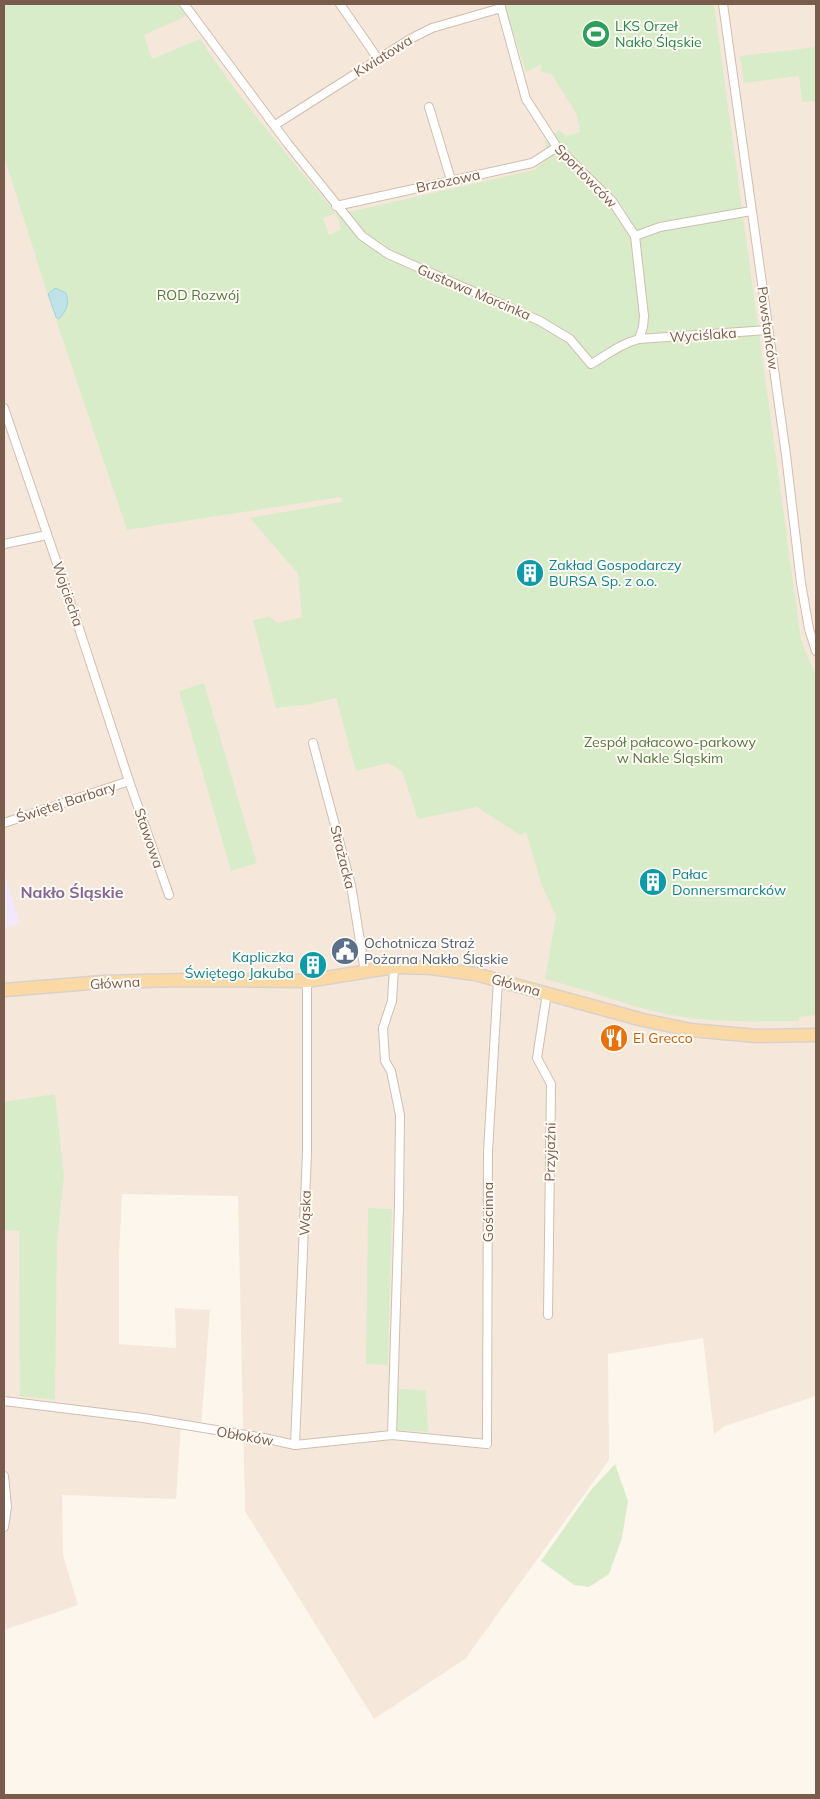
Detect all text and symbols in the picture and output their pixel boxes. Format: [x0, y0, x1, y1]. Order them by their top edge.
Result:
place label: LKS Orzeł Nakło Śląskie [615, 17, 702, 51]
sports icon: LKS Orzeł Nakło Śląskie [581, 19, 611, 49]
street label: Kwiatowa [350, 31, 416, 81]
street label: Sportowców [551, 140, 621, 212]
street label: Brzozowa [414, 165, 482, 197]
street label: Gustawa Morcinka [415, 260, 533, 324]
street label: Powstańców [753, 285, 783, 371]
park label: ROD Rozwój [157, 286, 239, 304]
street label: Wyciślaka [669, 324, 737, 346]
place label: Zakład Gospodarczy BURSA Sp. z o.o. [549, 556, 682, 590]
building icon: Zakład Gospodarczy BURSA Sp. z o.o. [515, 558, 545, 588]
street label: Wojciecha [49, 559, 87, 629]
park label: Zespół pałacowo-parkowy w Nakle Śląskim [584, 733, 757, 767]
street label: Świętej Barbary [14, 777, 119, 827]
street label: Stawowa [130, 806, 168, 870]
street label: Strażacka [326, 823, 360, 891]
place label: Pałac Donnersmarcków [672, 865, 786, 899]
building icon: Pałac Donnersmarcków [638, 867, 668, 897]
district label: Nakło Śląskie [20, 882, 124, 902]
place label: Ochotnicza Straż Pożarna Nakło Śląskie [364, 934, 508, 968]
public building icon: Ochotnicza Straż Pożarna Nakło Śląskie [330, 936, 360, 966]
place label: Kapliczka Świętego Jakuba [185, 948, 294, 982]
building icon: Kapliczka Świętego Jakuba [298, 950, 328, 980]
street label: Główna [489, 970, 543, 1000]
street label: Główna [89, 973, 141, 993]
restaurant icon: El Grecco [599, 1023, 629, 1053]
place label: El Grecco [633, 1029, 693, 1047]
street label: Przyjaźni [540, 1122, 560, 1182]
street label: Gościnna [479, 1182, 497, 1242]
street label: Wąska [295, 1190, 315, 1236]
street label: Obłoków [215, 1422, 275, 1450]

